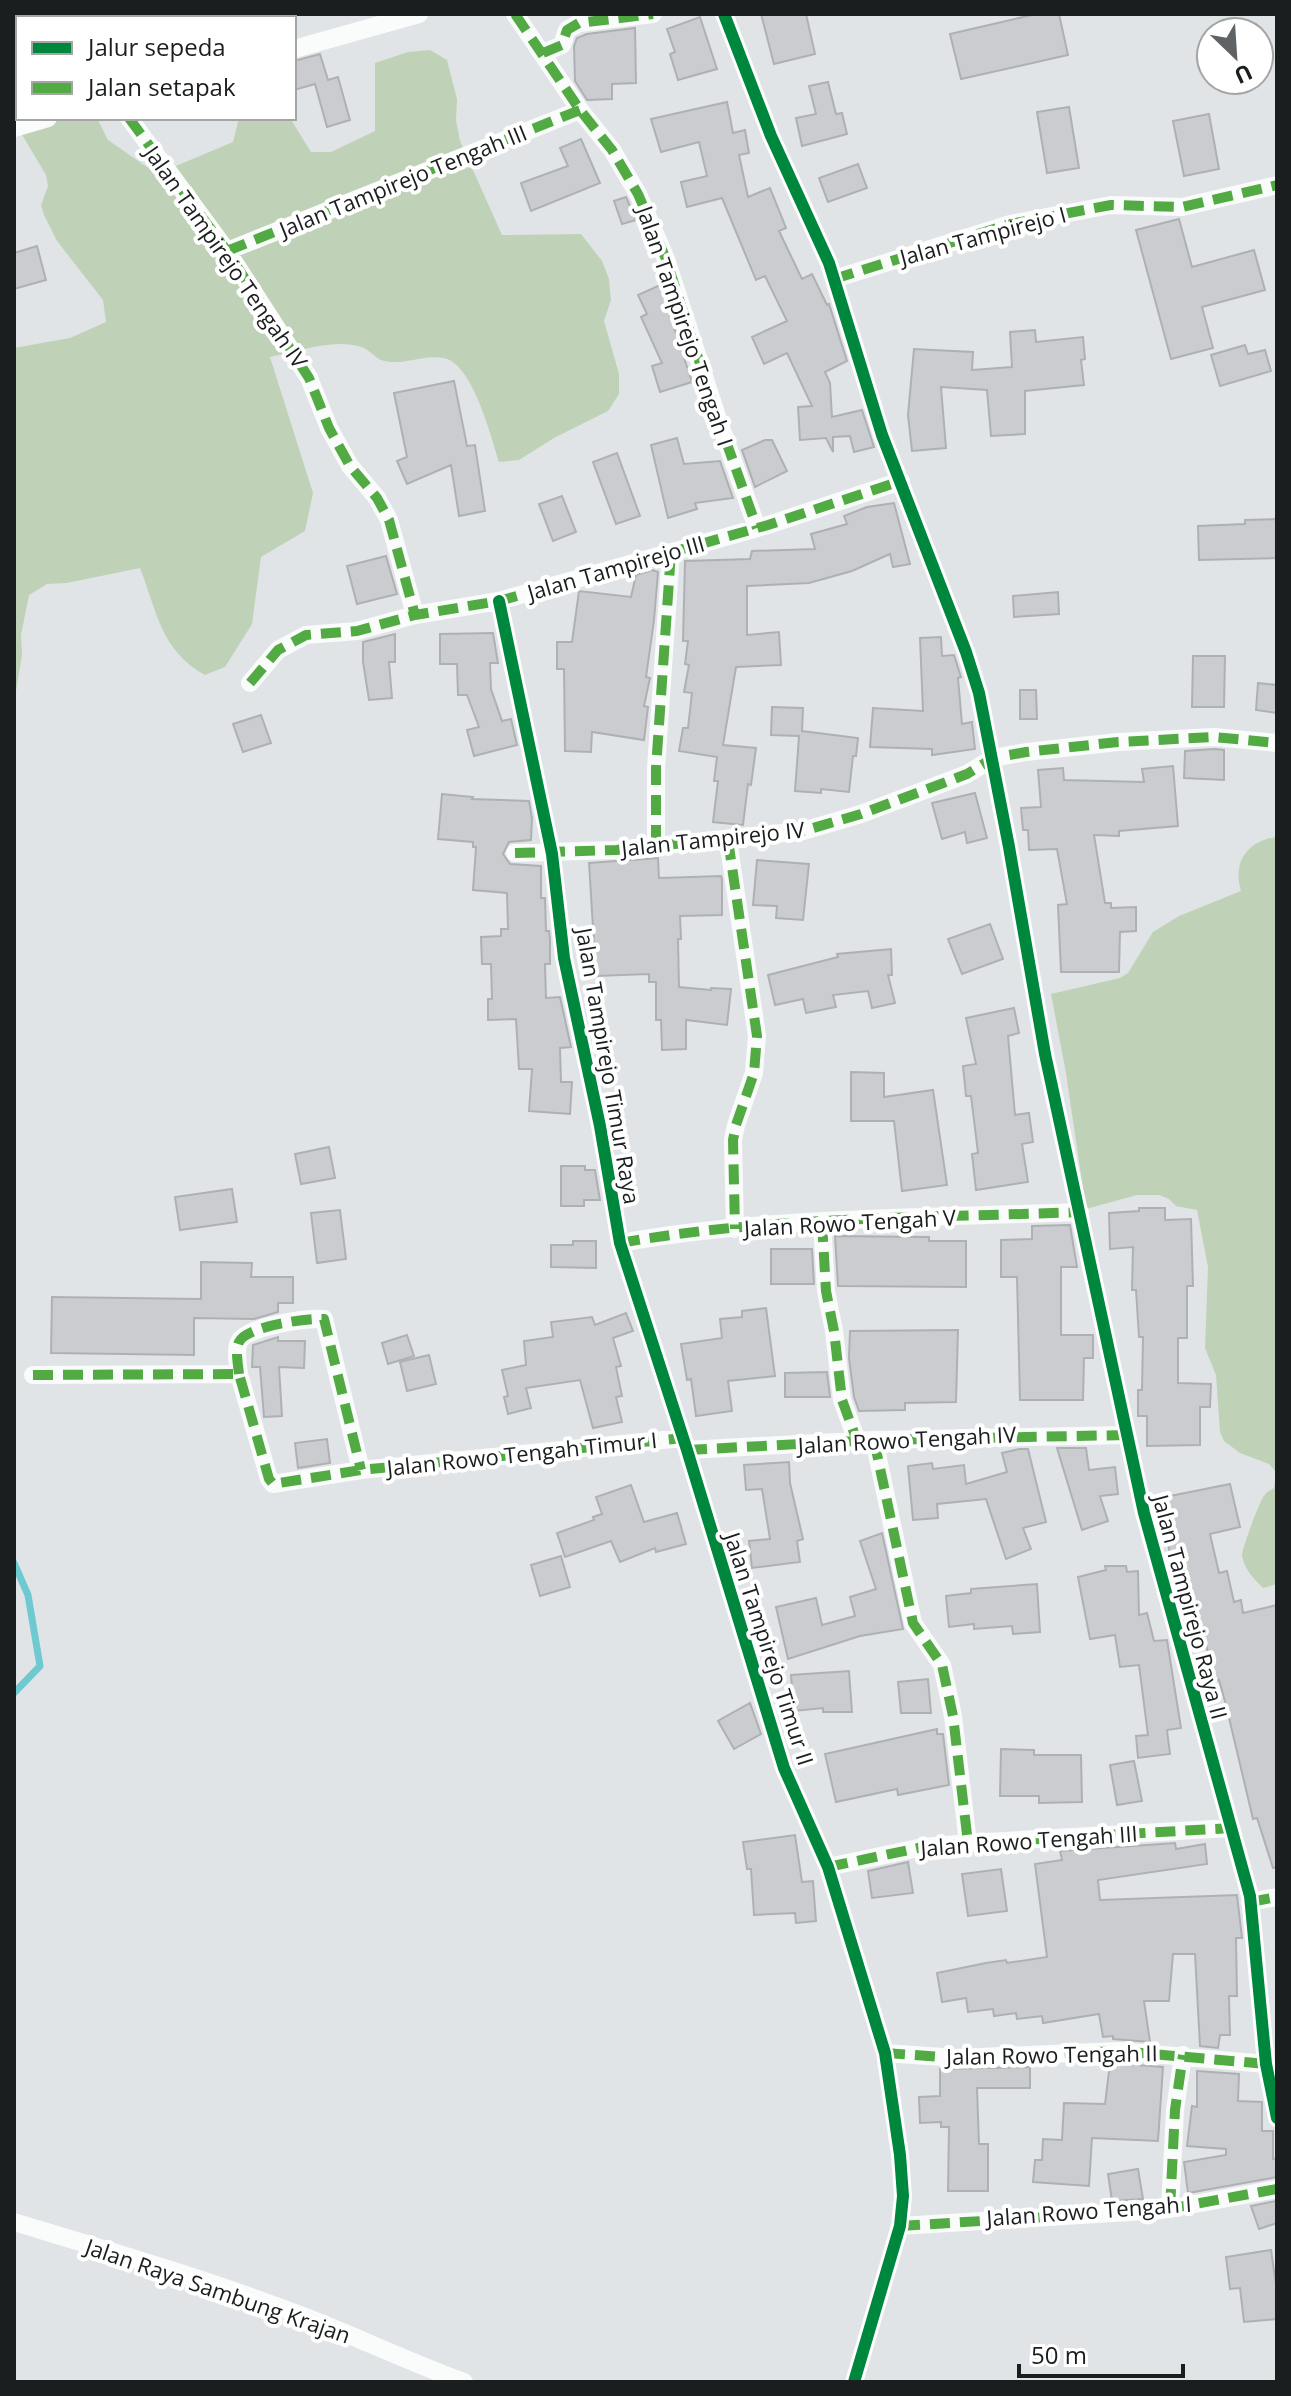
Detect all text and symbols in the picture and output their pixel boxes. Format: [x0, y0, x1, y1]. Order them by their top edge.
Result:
legend [16, 16, 296, 120]
north arrow [1195, 16, 1275, 96]
text: Jalur sepeda [86, 30, 226, 63]
text: U [1230, 58, 1258, 92]
text: Jalan setapak [86, 70, 236, 103]
street label: Jalan Tampirejo Tengah III [273, 117, 531, 244]
street label: Jalan Tampirejo Tengah IV [137, 138, 316, 374]
street label: Jalan Tampirejo I [894, 198, 1069, 272]
street label: Jalan Tampirejo Tengah I [630, 200, 741, 450]
street label: Jalan Tampirejo III [522, 527, 708, 607]
street label: Jalan Tampirejo IV [618, 813, 807, 863]
street label: Jalan Tampirejo Timur Raya [570, 923, 648, 1206]
street label: Jalan Rowo Tengah V [741, 1201, 958, 1243]
street label: Jalan Rowo Tengah IV [795, 1418, 1018, 1460]
street label: Jalan Rowo Tengah Timur I [383, 1424, 659, 1482]
street label: Jalan Tampirejo Raya II [1146, 1489, 1235, 1723]
street label: Jalan Tampirejo Timur II [717, 1526, 822, 1769]
street label: Jalan Rowo Tengah III [917, 1817, 1139, 1863]
street label: Jalan Rowo Tengah II [944, 2037, 1158, 2071]
street label: Jalan Rowo Tengah I [983, 2188, 1192, 2232]
street label: Jalan Raya Sambung Krajan [80, 2230, 355, 2350]
scale bar [1019, 2328, 1183, 2378]
text: 50 m [1031, 2338, 1087, 2371]

